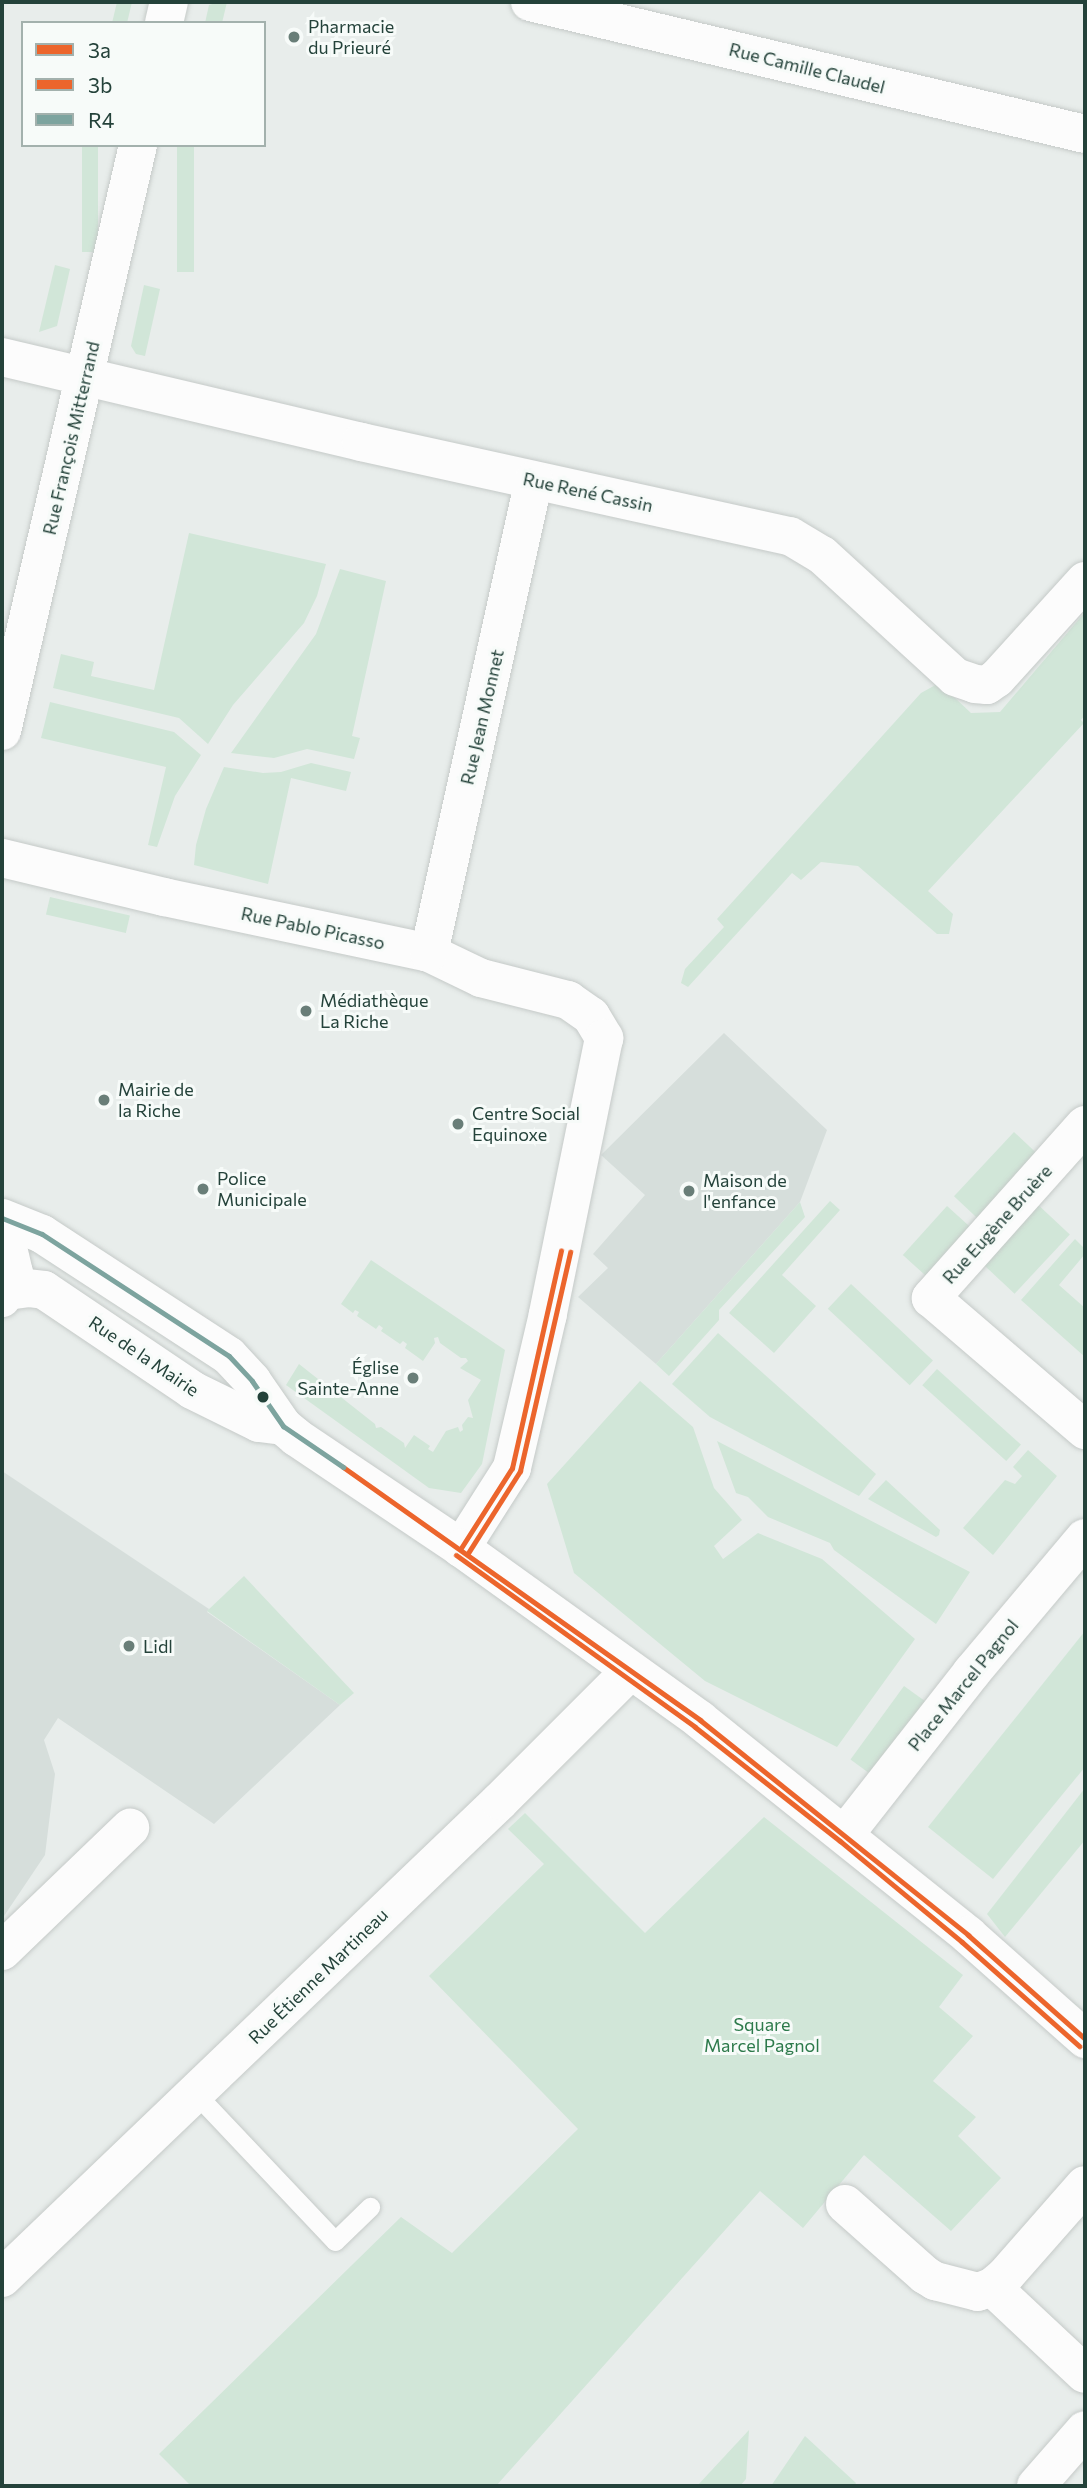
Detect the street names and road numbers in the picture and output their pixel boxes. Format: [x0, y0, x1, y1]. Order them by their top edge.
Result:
street label: Rue Camille Claudel [727, 38, 887, 98]
street label: Rue François Mitterrand [38, 339, 104, 537]
street label: Rue René Cassin [521, 468, 655, 516]
street label: Rue Jean Monnet [456, 647, 508, 787]
street label: Rue Pablo Picasso [239, 902, 387, 954]
street label: Rue Eugène Bruère [938, 1160, 1056, 1288]
street label: Rue de la Mairie [85, 1311, 203, 1401]
street label: Place Marcel Pagnol [903, 1615, 1023, 1755]
street label: Rue Étienne Martineau [244, 1904, 392, 2048]

